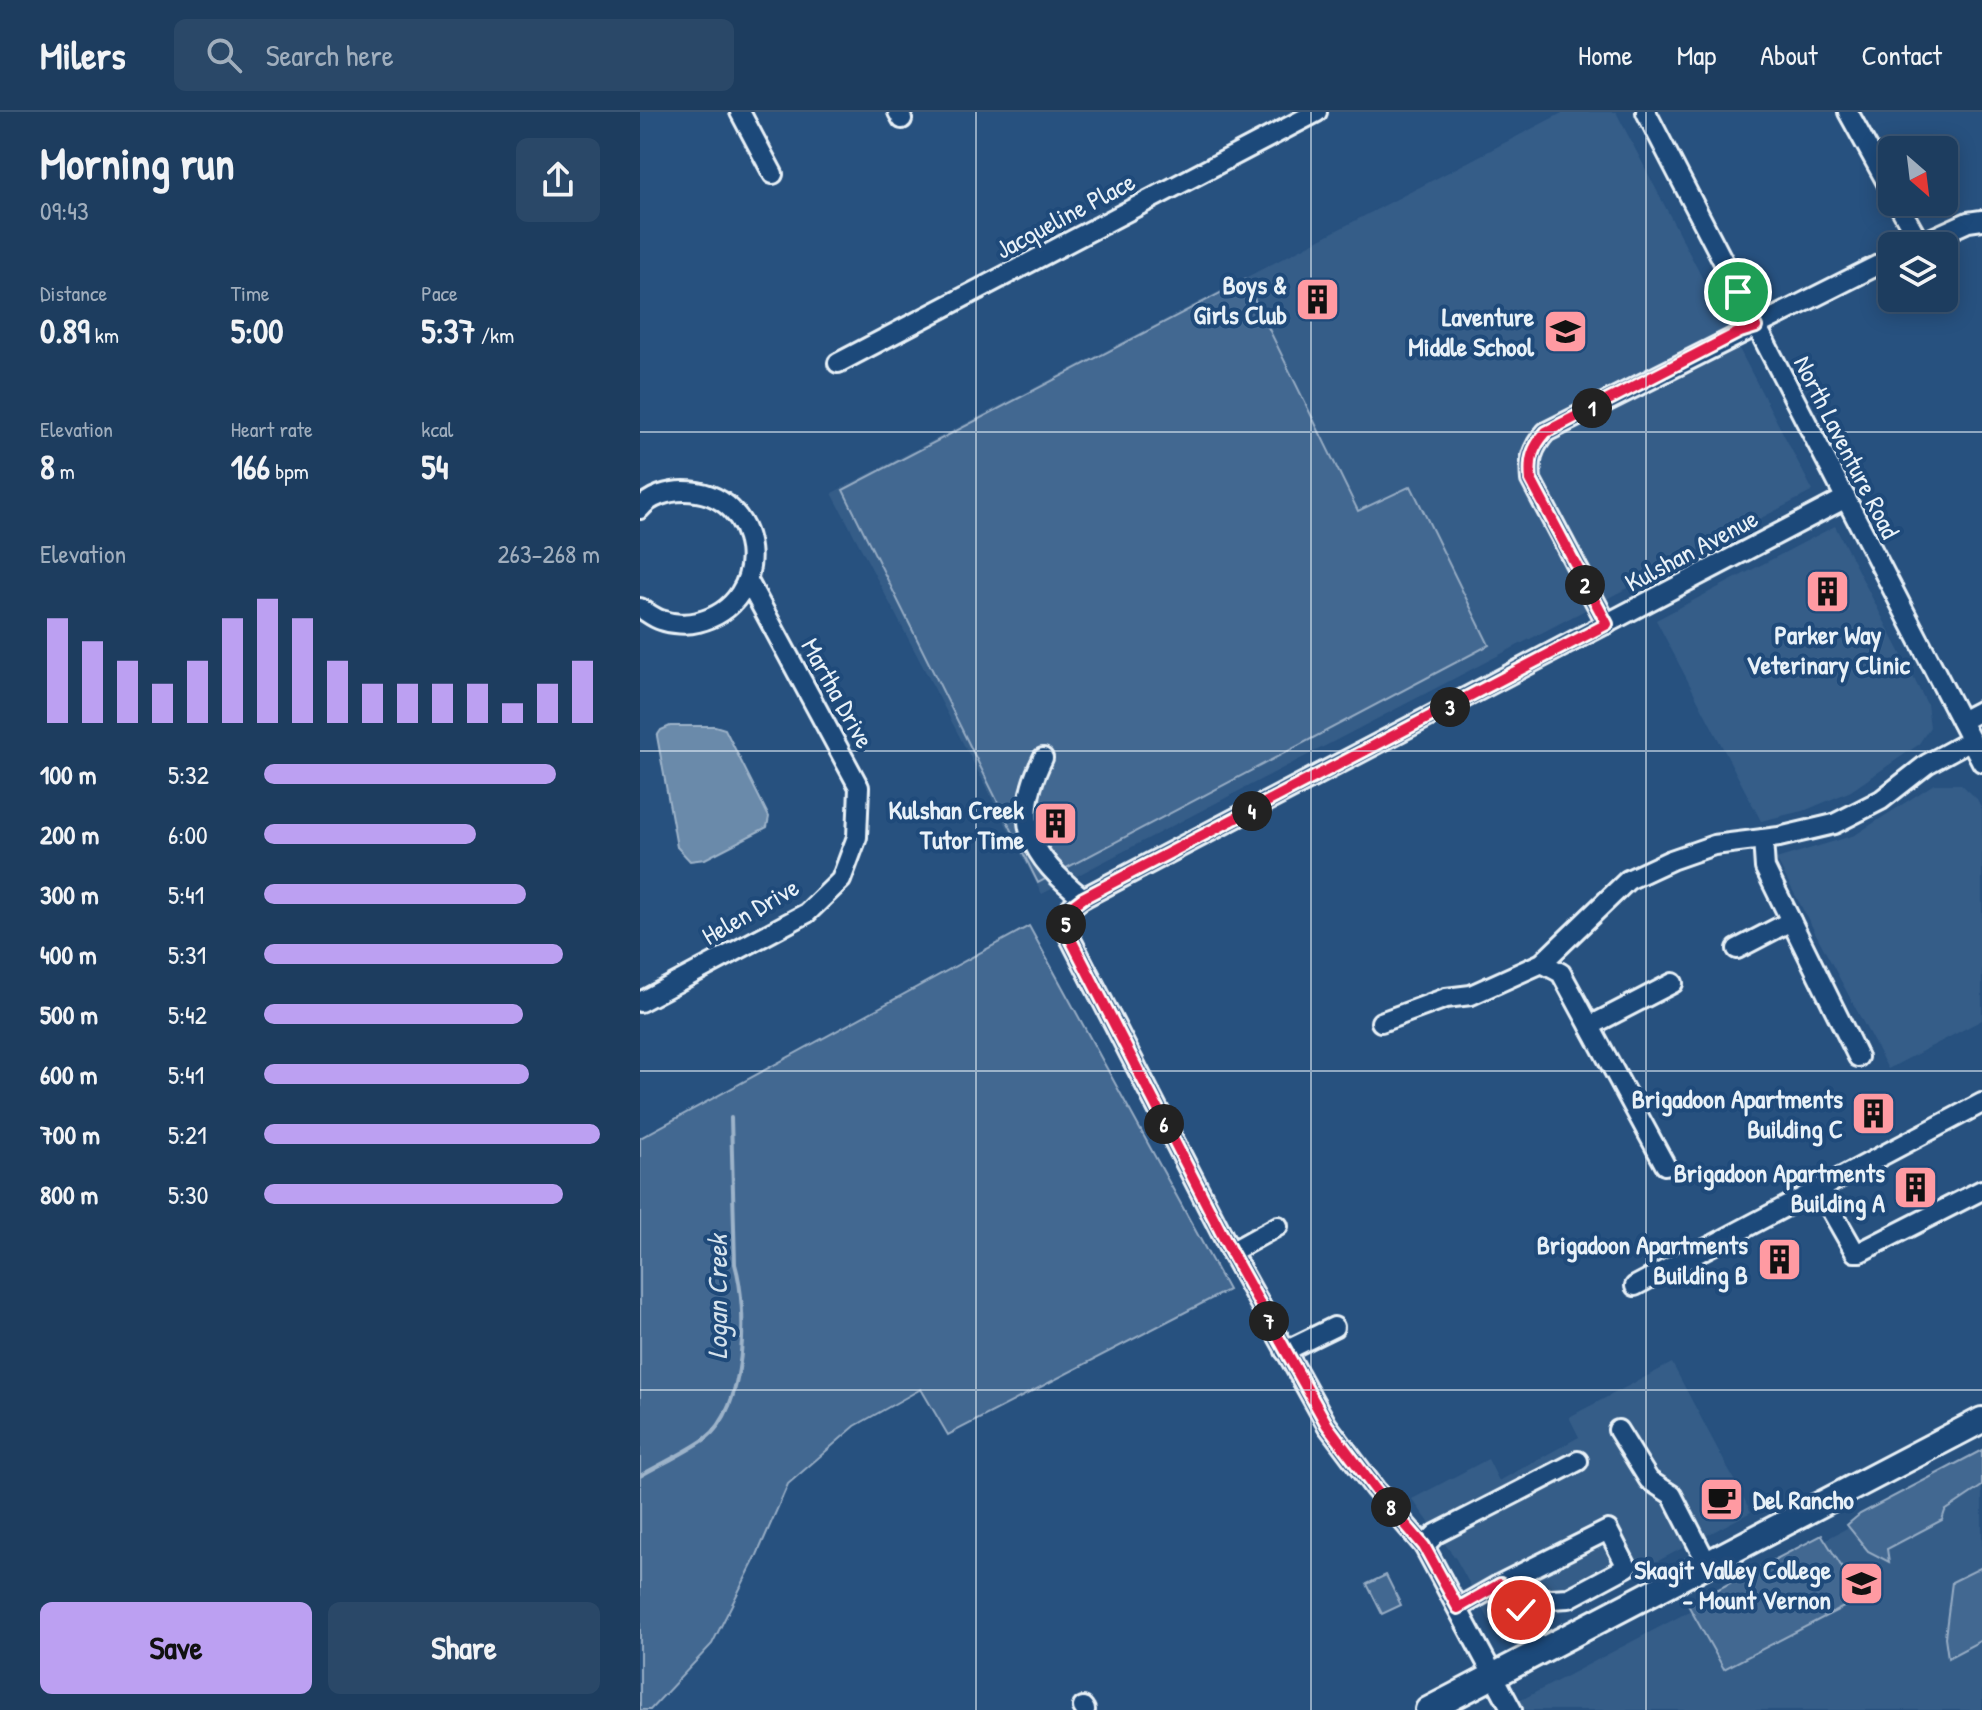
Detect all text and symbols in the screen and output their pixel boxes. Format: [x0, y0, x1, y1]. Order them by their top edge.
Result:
search box [174, 19, 734, 91]
text: Milers [40, 29, 126, 81]
icon: search [202, 33, 246, 77]
text: Search here [266, 35, 394, 75]
text: Home [1578, 36, 1633, 74]
text: Map [1677, 36, 1716, 74]
text: About [1760, 36, 1818, 74]
text: Contact [1862, 36, 1942, 74]
text: Morning run [40, 133, 235, 193]
north arrow [1878, 136, 1958, 216]
map controls [1878, 136, 1958, 312]
button: share [516, 138, 600, 222]
street label: Jacqueline Place [989, 164, 1141, 266]
text: 09:43 [40, 193, 89, 228]
button: layers [1878, 232, 1958, 312]
pin [1704, 258, 1772, 326]
place label: Boys & Girls Club [1194, 267, 1287, 332]
icon: arrive [1716, 270, 1760, 314]
building icon: Boys & Girls Club [1294, 275, 1342, 323]
text: Distance [40, 278, 107, 308]
text: Time [231, 278, 270, 308]
text: Pace [421, 278, 458, 308]
place label: Laventure Middle School [1408, 299, 1535, 364]
school or university icon: Laventure Middle School [1541, 307, 1589, 355]
text: 0.89 [40, 308, 90, 354]
text: 5:00 [231, 308, 283, 354]
text: 5:37 [421, 308, 476, 354]
text: km [90, 320, 119, 350]
text: /km [476, 320, 514, 350]
street label: North Laventure Road [1786, 350, 1908, 544]
pin: 1 [1572, 388, 1612, 428]
text: 1 [1588, 393, 1596, 423]
text: Elevation [40, 414, 113, 444]
text: Heart rate [231, 414, 313, 444]
text: kcal [421, 414, 453, 444]
text: 8 [40, 444, 55, 490]
text: 166 [231, 444, 270, 490]
text: 54 [421, 444, 448, 490]
text: m [55, 456, 75, 486]
text: bpm [270, 456, 309, 486]
street label: Kulshan Avenue [1618, 500, 1764, 600]
text: Elevation [40, 536, 126, 571]
text: 263–268 m [497, 536, 600, 571]
pin: 2 [1565, 565, 1605, 605]
building icon: Parker Way Veterinary Clinic [1804, 567, 1852, 615]
text: 2 [1580, 570, 1590, 600]
place label: Parker Way Veterinary Clinic [1746, 617, 1911, 683]
street label: Martha Drive [793, 632, 883, 754]
pin: 3 [1430, 687, 1470, 727]
text: 3 [1445, 692, 1455, 722]
text: 100 m [40, 757, 96, 792]
text: 5:32 [168, 757, 209, 792]
pin: 4 [1232, 791, 1272, 831]
place label: Kulshan Creek Tutor Time [888, 792, 1025, 857]
text: 4 [1248, 796, 1256, 826]
building icon: Kulshan Creek Tutor Time [1031, 800, 1079, 848]
text: 200 m [40, 817, 99, 852]
text: 6:00 [168, 817, 208, 852]
street label: Helen Drive [695, 869, 805, 953]
text: 300 m [40, 877, 99, 912]
text: 5:41 [168, 877, 204, 912]
pin: 5 [1046, 904, 1086, 944]
text: 5 [1061, 909, 1071, 939]
text: 400 m [40, 937, 97, 972]
text: 5:31 [168, 937, 206, 972]
text: 500 m [40, 997, 98, 1032]
text: 5:42 [168, 997, 207, 1032]
text: 600 m [40, 1057, 97, 1092]
text: 5:41 [168, 1057, 204, 1092]
place label: Brigadoon Apartments Building C [1632, 1081, 1843, 1147]
building icon: Brigadoon Apartments Building C [1850, 1089, 1898, 1137]
pin: 6 [1144, 1104, 1184, 1144]
text: 6 [1160, 1109, 1168, 1139]
text: 700 m [40, 1117, 100, 1152]
text: 5:21 [168, 1117, 207, 1152]
place label: Brigadoon Apartments Building A [1674, 1155, 1885, 1221]
building icon: Brigadoon Apartments Building A [1892, 1163, 1940, 1211]
text: 800 m [40, 1177, 98, 1212]
text: 5:30 [168, 1177, 208, 1212]
place label: Brigadoon Apartments Building B [1537, 1227, 1748, 1293]
water label: Logan Creek [698, 1232, 736, 1359]
building icon: Brigadoon Apartments Building B [1755, 1235, 1803, 1283]
pin: 7 [1249, 1301, 1289, 1341]
text: 7 [1264, 1306, 1274, 1336]
cafe icon: Del Rancho [1698, 1475, 1746, 1523]
place label: Del Rancho [1753, 1482, 1854, 1517]
pin: 8 [1371, 1487, 1411, 1527]
text: 8 [1386, 1492, 1396, 1522]
place label: Skagit Valley College - Mount Vernon [1634, 1552, 1832, 1617]
school or university icon: Skagit Valley College - Mount Vernon [1838, 1560, 1886, 1608]
pin [1487, 1576, 1555, 1644]
icon: check [1499, 1588, 1543, 1632]
button: Save [40, 1602, 312, 1694]
button: Share [328, 1602, 600, 1694]

